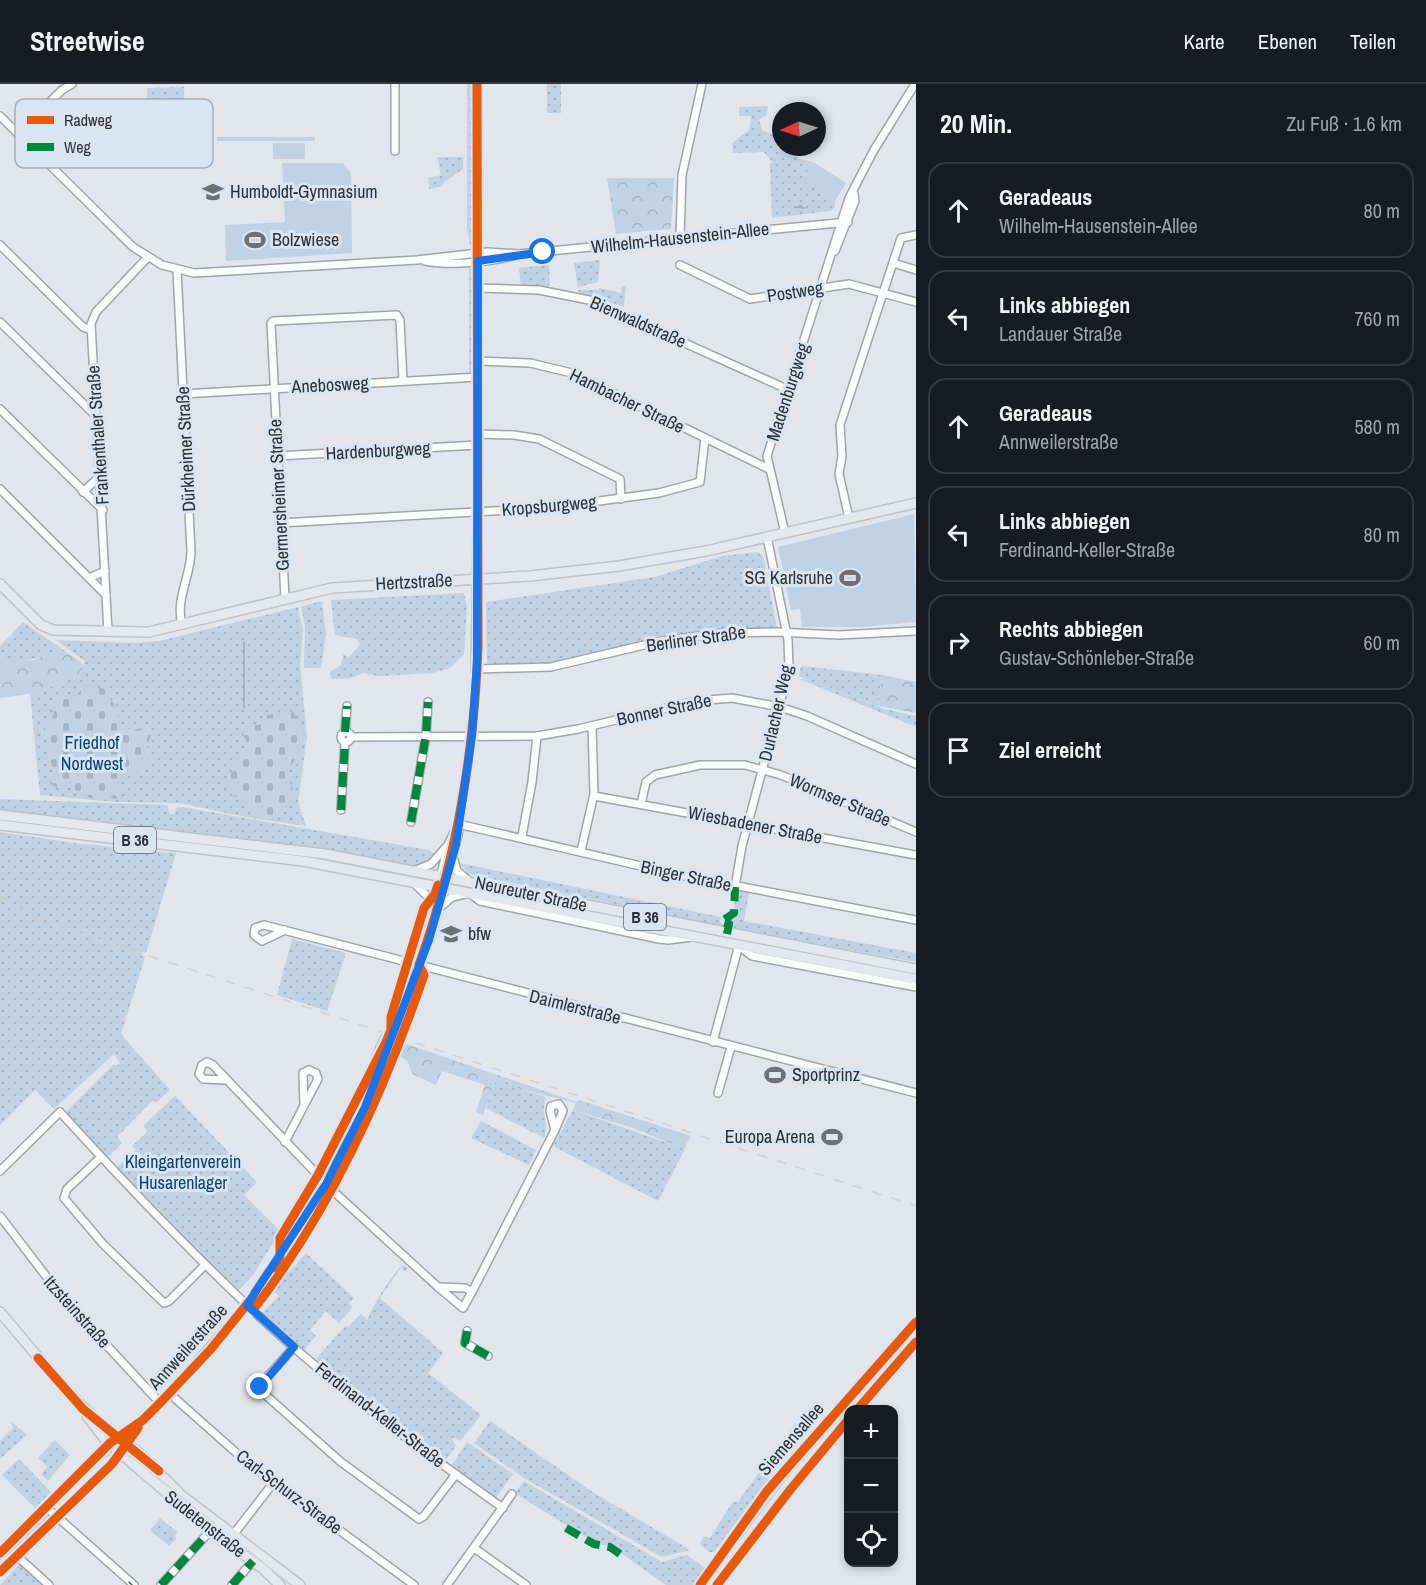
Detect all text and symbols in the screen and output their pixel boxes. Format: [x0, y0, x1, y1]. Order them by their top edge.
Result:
text: Streetwise [30, 22, 145, 60]
text: Karte [1184, 27, 1225, 56]
text: Ebenen [1258, 27, 1317, 56]
text: Teilen [1350, 27, 1396, 56]
legend [15, 99, 213, 168]
north arrow [772, 102, 826, 156]
text: 20 Min. [940, 106, 1012, 141]
text: Radweg [64, 109, 113, 131]
text: Zu Fuß · 1.6 km [1286, 110, 1402, 137]
text: Weg [64, 136, 91, 158]
place label: Humboldt-Gymnasium [230, 179, 378, 204]
school or university icon: Humboldt-Gymnasium [201, 180, 225, 204]
text: Geradeaus [999, 182, 1092, 212]
icon: ahead [942, 194, 975, 227]
text: 80 m [1364, 197, 1400, 224]
text: Wilhelm-Hausenstein-Allee [999, 212, 1198, 239]
street label: Wilhelm-Hausenstein-Allee [590, 216, 770, 259]
place label: Bolzwiese [272, 227, 339, 252]
sports icon: Bolzwiese [243, 228, 267, 252]
route start [529, 238, 555, 264]
street label: Postweg [765, 275, 826, 308]
street label: Bienwaldstraße [586, 289, 690, 354]
text: Links abbiegen [999, 290, 1130, 320]
icon: left [942, 302, 975, 335]
text: 760 m [1354, 305, 1400, 332]
text: Landauer Straße [999, 320, 1122, 347]
street label: Madenburgweg [760, 339, 815, 444]
street label: Hambacher Straße [566, 362, 689, 439]
street label: Frankenthaler Straße [80, 365, 115, 505]
street label: Anebosweg [290, 370, 370, 399]
street label: Dürkheimer Straße [170, 386, 201, 512]
text: Geradeaus [999, 398, 1092, 428]
icon: ahead [942, 410, 975, 443]
text: 580 m [1354, 413, 1400, 440]
street label: Germersheimer Straße [262, 419, 295, 571]
text: Annweilerstraße [999, 428, 1118, 455]
street label: Hardenburgweg [325, 435, 432, 466]
street label: Kropsburgweg [500, 489, 598, 522]
text: Links abbiegen [999, 506, 1130, 536]
icon: left [942, 518, 975, 551]
text: 80 m [1364, 521, 1400, 548]
text: Ferdinand-Keller-Straße [999, 536, 1175, 563]
place label: SG Karlsruhe [744, 565, 833, 590]
sports icon: SG Karlsruhe [838, 566, 862, 590]
street label: Hertzstraße [375, 567, 453, 596]
text: Rechts abbiegen [999, 614, 1143, 644]
street label: Berliner Straße [645, 619, 747, 658]
icon: right [942, 626, 975, 659]
text: 60 m [1364, 629, 1400, 656]
text: Gustav-Schönleber-Straße [999, 644, 1194, 671]
street label: Durlacher Weg [752, 661, 799, 764]
street label: Bonner Straße [614, 687, 713, 732]
park label: Friedhof Nordwest [61, 730, 123, 776]
icon: arrive [942, 734, 975, 767]
text: Ziel erreicht [999, 735, 1101, 765]
street label: Wormser Straße [786, 767, 895, 832]
street label: Wiesbadener Straße [686, 799, 824, 850]
road number: B 36 [114, 827, 156, 853]
street label: Binger Straße [639, 854, 734, 897]
street label: Neureuter Straße [473, 869, 589, 918]
road number: B 36 [624, 904, 666, 930]
place label: bfw [468, 921, 491, 946]
school or university icon: bfw [439, 922, 463, 946]
street label: Daimlerstraße [527, 983, 624, 1030]
place label: Sportprinz [792, 1062, 860, 1087]
sports icon: Sportprinz [763, 1063, 787, 1087]
place label: Europa Arena [725, 1124, 815, 1149]
sports icon: Europa Arena [820, 1125, 844, 1149]
park label: Kleingartenverein Husarenlager [125, 1149, 241, 1195]
street label: Itzsteinstraße [38, 1270, 117, 1353]
street label: Annweilerstraße [142, 1298, 233, 1396]
street label: Ferdinand-Keller-Straße [310, 1356, 450, 1473]
route end [246, 1373, 272, 1399]
street label: Siemensallee [752, 1397, 829, 1481]
map controls [844, 1405, 898, 1567]
button: + [844, 1405, 898, 1459]
street label: Carl-Schurz-Straße [231, 1443, 348, 1540]
button: − [844, 1459, 898, 1513]
street label: Sudetenstraße [159, 1484, 251, 1563]
button: locate [844, 1513, 898, 1567]

